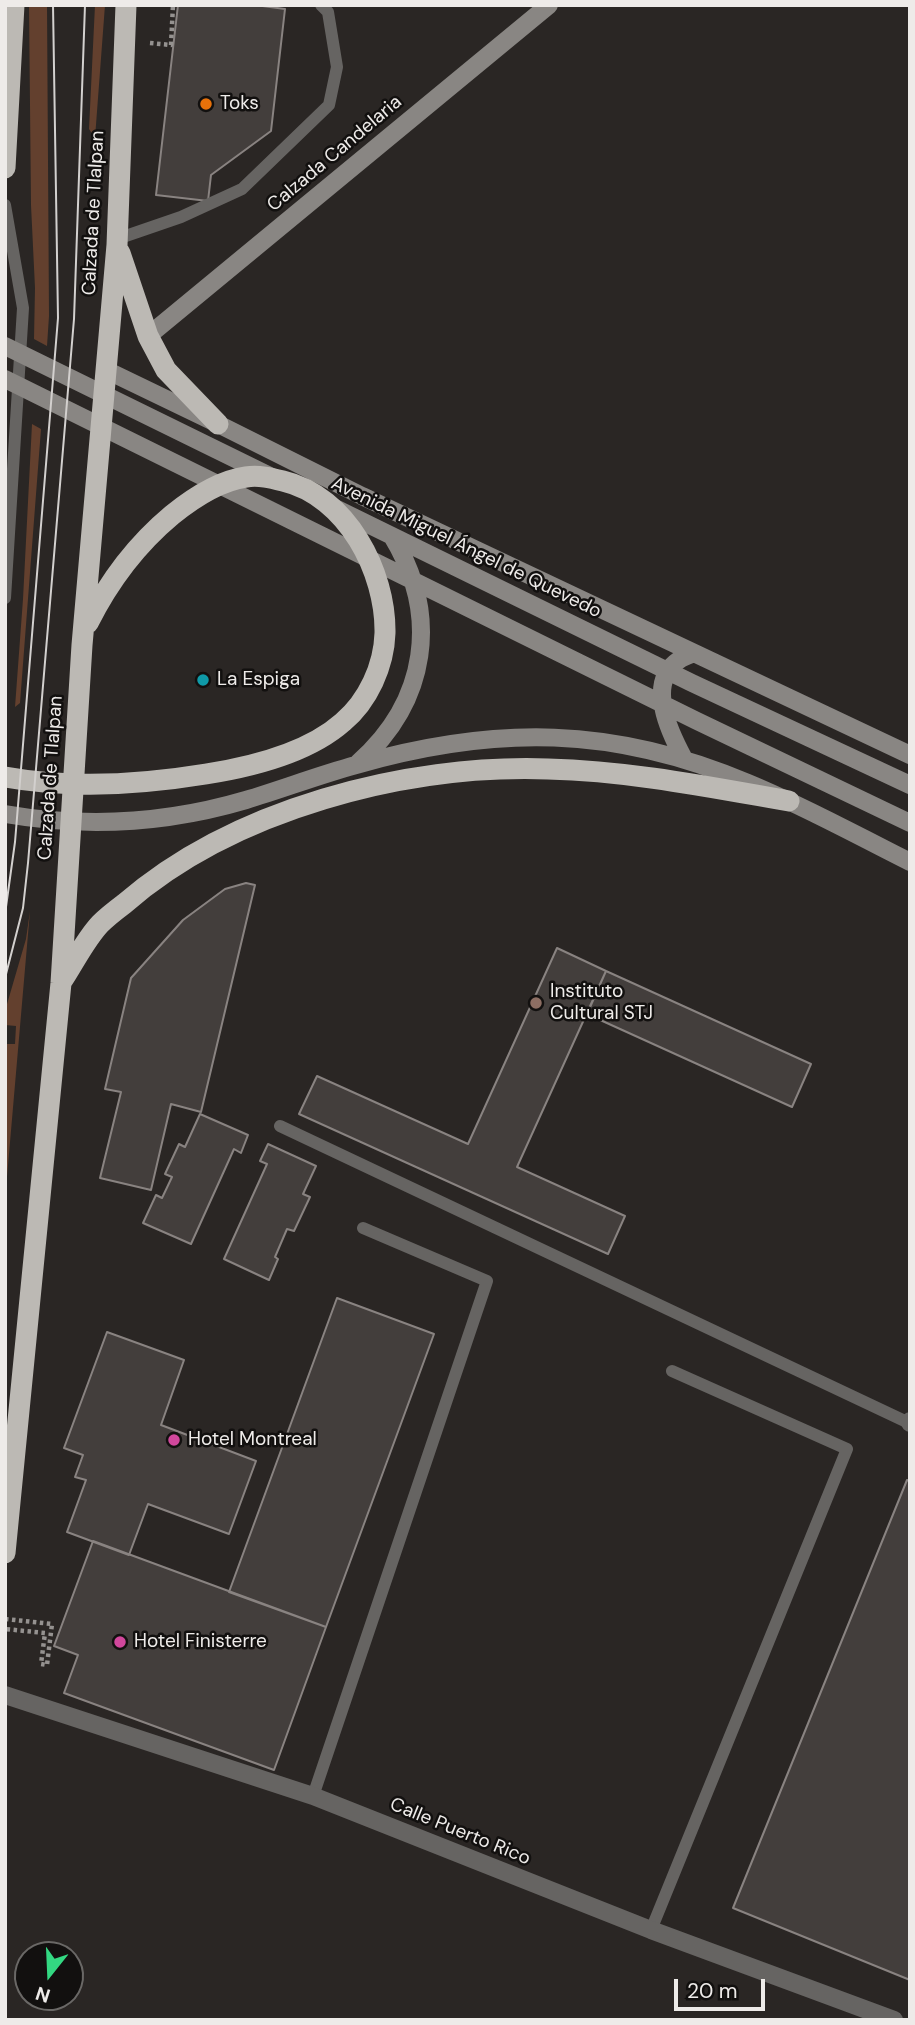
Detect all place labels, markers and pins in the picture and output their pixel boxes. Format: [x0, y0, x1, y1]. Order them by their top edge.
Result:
place label: Toks [220, 93, 259, 115]
marker: Toks [198, 96, 214, 112]
place label: La Espiga [217, 669, 300, 691]
marker: La Espiga [195, 672, 211, 688]
place label: Instituto Cultural STJ [550, 981, 653, 1025]
marker: Instituto Cultural STJ [528, 995, 544, 1011]
place label: Hotel Montreal [188, 1429, 317, 1451]
marker: Hotel Montreal [166, 1432, 182, 1448]
place label: Hotel Finisterre [134, 1631, 267, 1653]
marker: Hotel Finisterre [112, 1634, 128, 1650]

